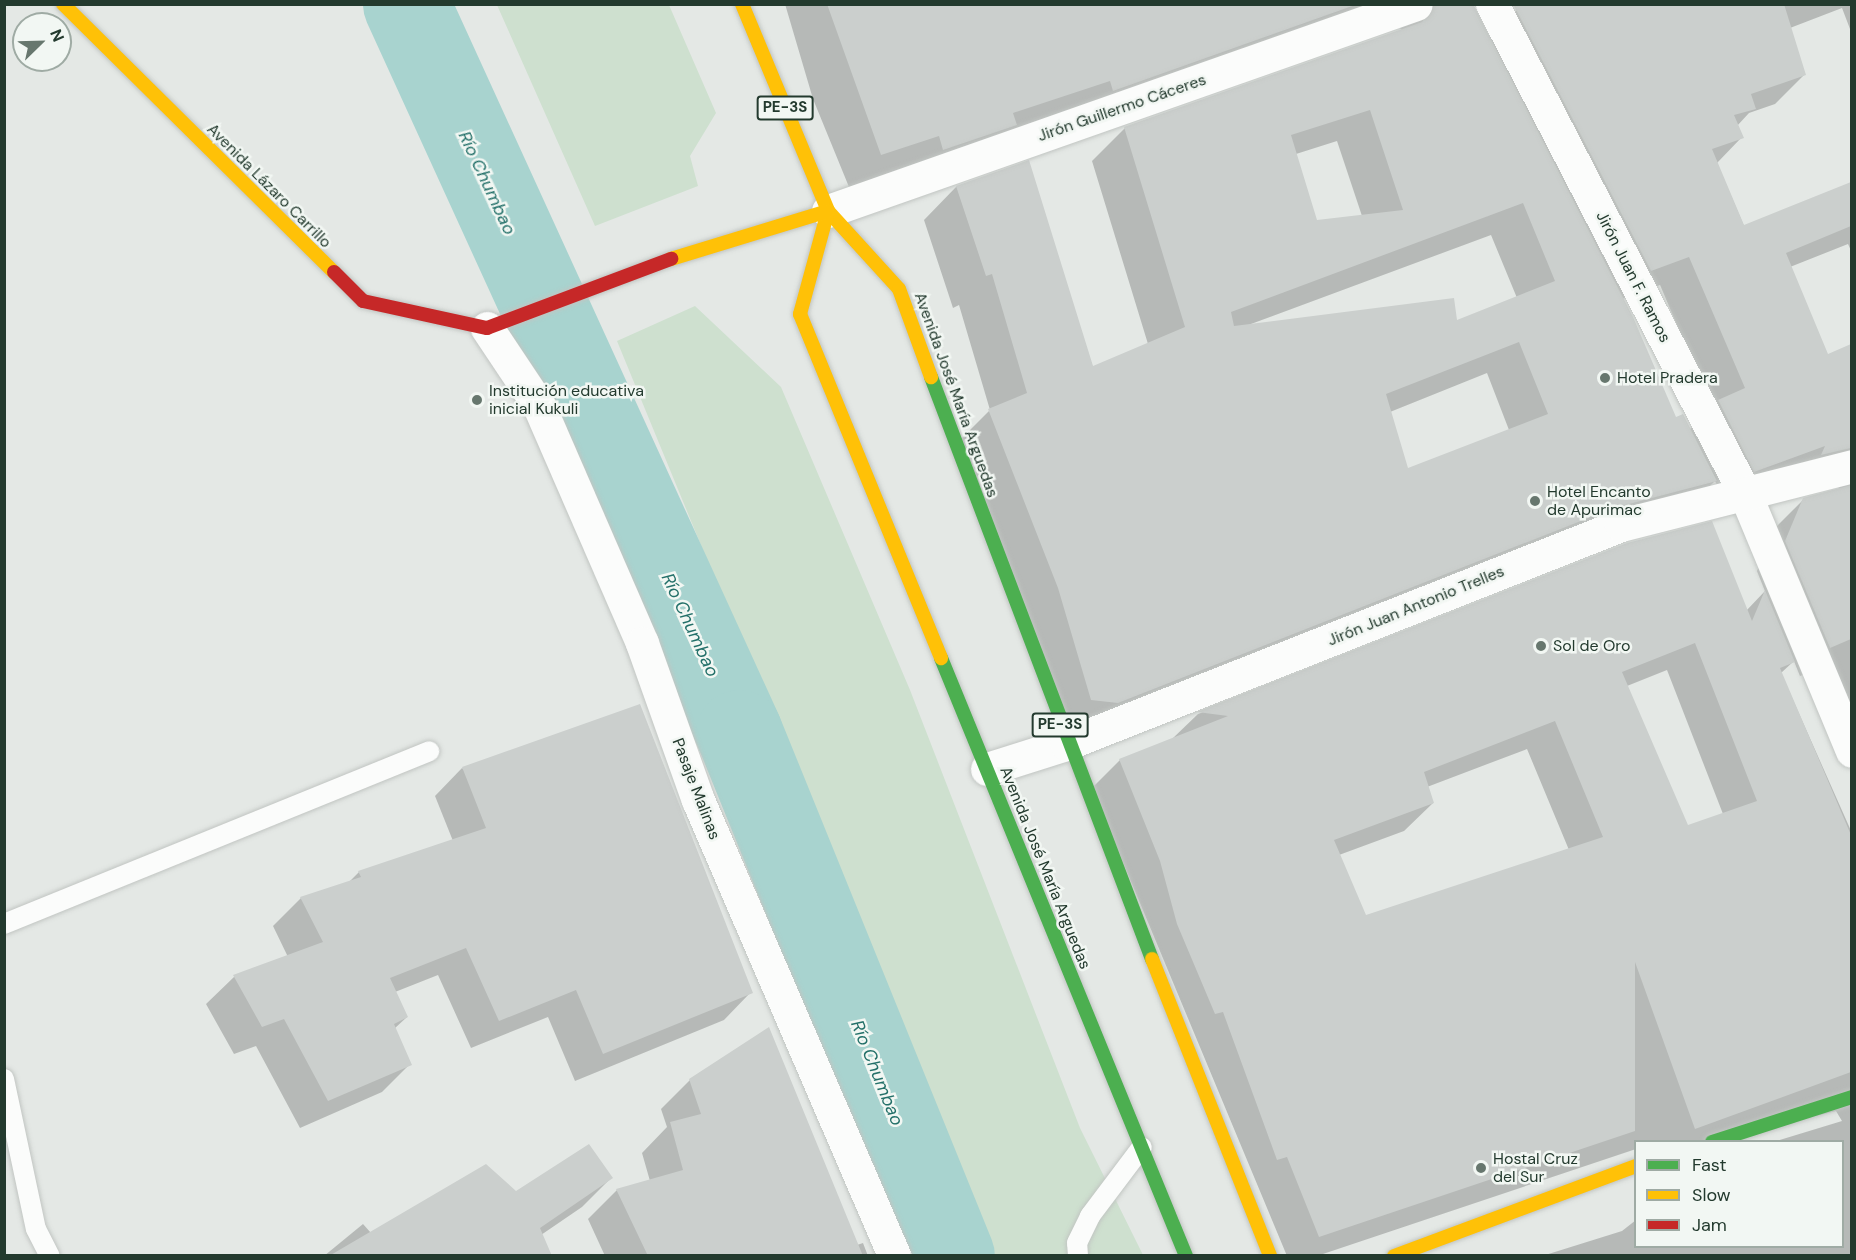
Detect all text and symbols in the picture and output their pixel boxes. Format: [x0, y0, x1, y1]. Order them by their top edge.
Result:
north arrow [12, 12, 72, 72]
text: N [45, 26, 69, 45]
street label: Jirón Guillermo Cáceres [1035, 70, 1209, 146]
road number: PE-3S [756, 96, 814, 120]
street label: Avenida Lázaro Carrillo [203, 120, 335, 252]
water label: Río Chumbao [454, 128, 520, 238]
street label: Jirón Juan F. Ramos [1592, 208, 1674, 346]
street label: Avenida José María Arguedas [910, 290, 1002, 500]
place label: Hotel Pradera [1617, 368, 1718, 388]
marker: Hotel Pradera [1598, 371, 1612, 385]
place label: Institución educativa inicial Kukuli [489, 381, 644, 419]
marker: Institución educativa inicial Kukuli [470, 393, 484, 407]
place label: Hotel Encanto de Apurimac [1547, 482, 1651, 520]
marker: Hotel Encanto de Apurimac [1528, 494, 1542, 508]
street label: Jirón Juan Antonio Trelles [1325, 562, 1507, 650]
water label: Río Chumbao [657, 570, 723, 680]
place label: Sol de Oro [1553, 636, 1630, 656]
marker: Sol de Oro [1534, 639, 1548, 653]
road number: PE-3S [1032, 713, 1088, 737]
street label: Pasaje Malinas [668, 736, 724, 842]
street label: Avenida José María Arguedas [996, 764, 1094, 972]
water label: Río Chumbao [846, 1017, 908, 1129]
legend [1634, 1140, 1844, 1248]
place label: Hostal Cruz del Sur [1493, 1149, 1578, 1187]
text: Fast [1692, 1153, 1727, 1177]
marker: Hostal Cruz del Sur [1474, 1161, 1488, 1175]
text: Slow [1692, 1183, 1731, 1207]
text: Jam [1692, 1213, 1727, 1237]

